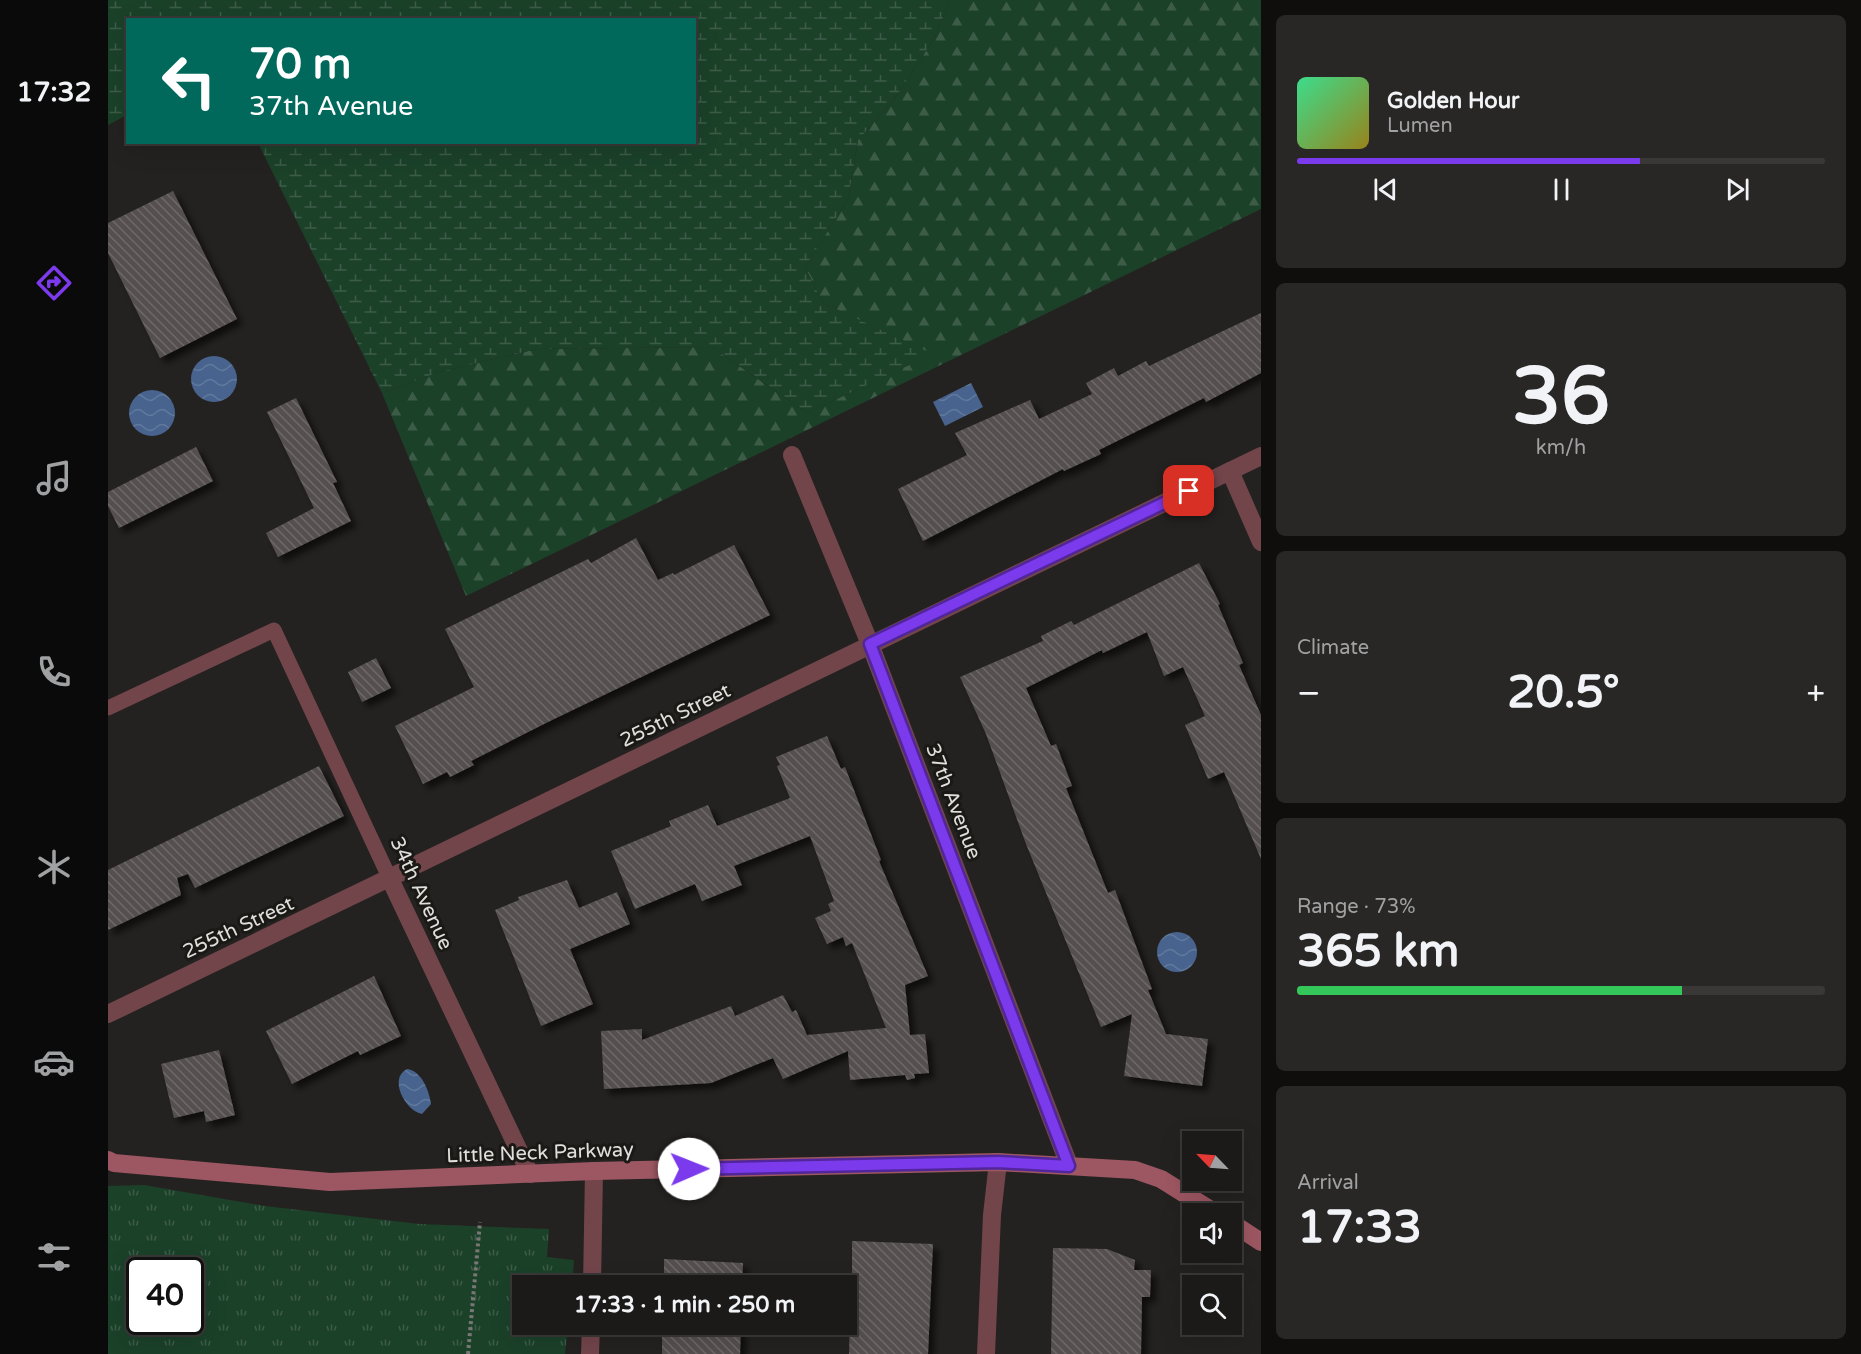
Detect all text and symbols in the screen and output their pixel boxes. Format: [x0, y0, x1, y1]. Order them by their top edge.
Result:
text: 70 m [249, 39, 351, 90]
icon: left [150, 42, 228, 120]
text: 17:32 [17, 76, 91, 109]
text: Golden Hour [1387, 88, 1519, 114]
text: 37th Avenue [249, 90, 413, 123]
text: Lumen [1387, 114, 1453, 138]
icon: previous [1369, 173, 1402, 206]
icon: pause [1545, 173, 1578, 206]
icon: next [1721, 173, 1754, 206]
icon: directions [33, 262, 75, 304]
text: 36 [1512, 350, 1610, 444]
text: km/h [1536, 436, 1586, 460]
icon: music [33, 457, 75, 499]
pin [1163, 465, 1214, 516]
icon: arrive [1172, 474, 1205, 507]
text: Climate [1297, 636, 1369, 660]
icon: phone [33, 651, 75, 693]
text: 20.5° [1507, 666, 1620, 720]
text: − [1297, 674, 1321, 713]
text: + [1806, 674, 1825, 713]
street label: 255th Street [616, 679, 735, 753]
street label: 37th Avenue [920, 740, 986, 862]
street label: 34th Avenue [384, 833, 458, 954]
icon: climate [33, 846, 75, 888]
street label: 255th Street [179, 892, 298, 964]
text: Range · 73% [1297, 895, 1416, 919]
text: 365 km [1297, 925, 1459, 979]
icon: car [33, 1041, 75, 1083]
north arrow [1182, 1131, 1242, 1191]
map controls [1182, 1131, 1242, 1335]
position arrow [657, 1137, 721, 1201]
street label: Little Neck Parkway [446, 1138, 634, 1168]
text: Arrival [1297, 1171, 1359, 1195]
text: 17:33 [1297, 1201, 1422, 1255]
button: sound [1182, 1203, 1242, 1263]
icon: filters [33, 1236, 75, 1278]
speed limit sign: 40 [126, 1257, 204, 1335]
button: search [1182, 1275, 1242, 1335]
text: 17:33 · 1 min · 250 m [574, 1292, 795, 1318]

